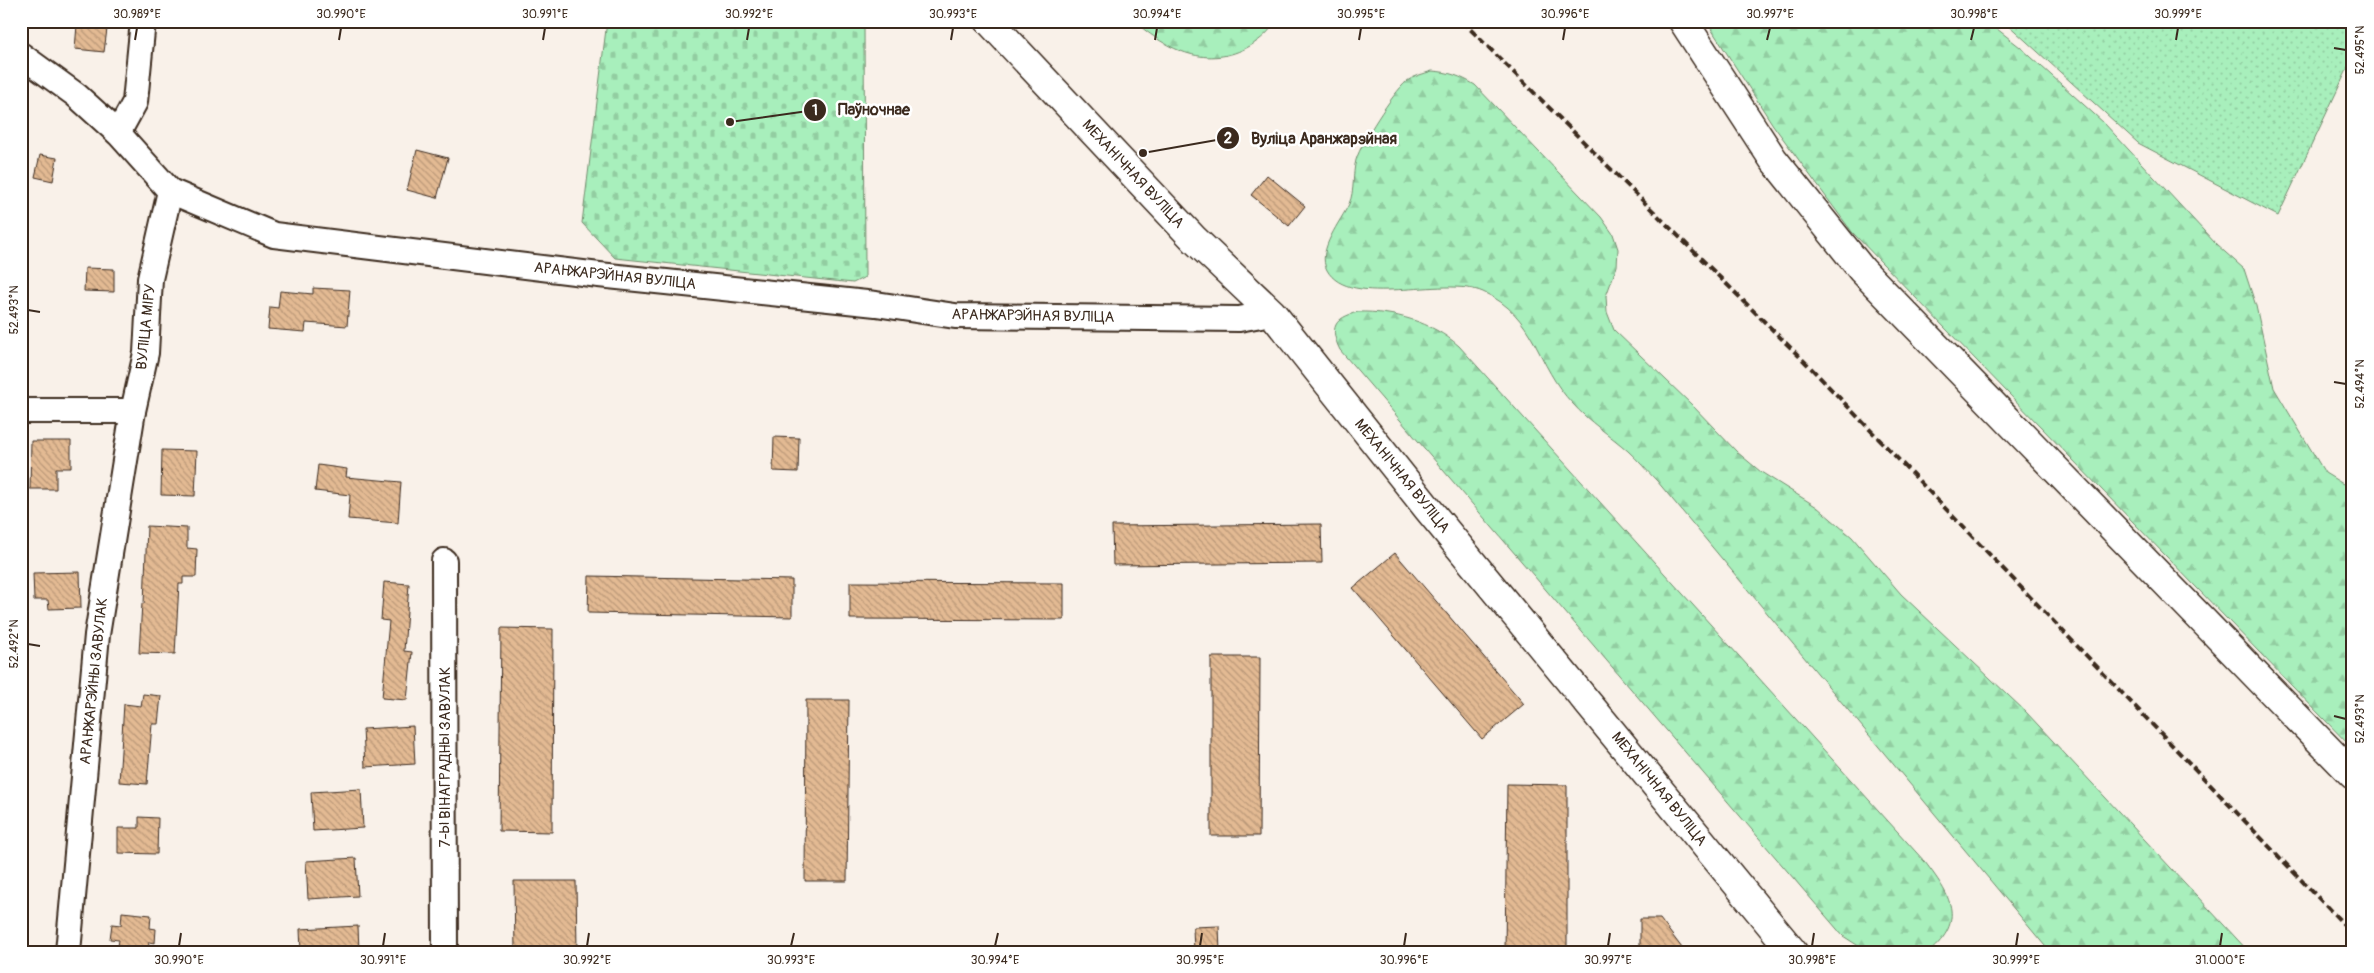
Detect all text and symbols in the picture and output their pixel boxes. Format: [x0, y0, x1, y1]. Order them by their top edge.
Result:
text: 30.989°E [113, 7, 161, 22]
text: 30.990°E [316, 7, 366, 22]
text: 30.991°E [522, 7, 568, 22]
text: 30.992°E [725, 7, 773, 22]
text: 30.993°E [929, 7, 977, 22]
text: 30.994°E [1133, 7, 1181, 22]
text: 30.995°E [1337, 7, 1385, 22]
text: 30.996°E [1541, 7, 1589, 22]
text: 30.997°E [1746, 7, 1794, 22]
text: 30.998°E [1950, 7, 1998, 22]
text: 30.999°E [2154, 7, 2202, 22]
text: 52.495°N [2353, 26, 2368, 74]
callout: Паўночнае [803, 94, 920, 125]
text: Паўночнае [838, 100, 911, 120]
text: 1 [812, 101, 818, 120]
street label: МЕХАНІЧНАЯ ВУЛІЦА [1078, 116, 1188, 232]
callout: Вуліца Аранжарэйная [1216, 123, 1407, 154]
text: 2 [1224, 129, 1232, 148]
text: Вуліца Аранжарэйная [1251, 129, 1397, 149]
street label: АРАНЖАРЭЙНАЯ ВУЛІЦА [533, 258, 697, 294]
street label: ВУЛІЦА МІРУ [132, 283, 160, 371]
text: 52.493°N [7, 285, 22, 335]
street label: АРАНЖАРЭЙНАЯ ВУЛІЦА [951, 305, 1115, 327]
text: 52.494°N [2353, 359, 2368, 409]
street label: МЕХАНІЧНАЯ ВУЛІЦА [1350, 415, 1454, 537]
street label: АРАНЖАРЭЙНЫ ЗАВУЛАК [76, 597, 112, 765]
text: 52.492°N [7, 619, 22, 669]
street label: 7-Ы ВІНАГРАДНЫ ЗАВУЛАК [436, 667, 455, 847]
text: 52.493°N [2353, 694, 2368, 744]
street label: МЕХАНІЧНАЯ ВУЛІЦА [1607, 728, 1711, 850]
text: 30.990°E [154, 953, 204, 968]
text: 30.991°E [360, 953, 406, 968]
text: 30.992°E [563, 953, 611, 968]
text: 30.993°E [767, 953, 815, 968]
text: 30.994°E [971, 953, 1019, 968]
text: 30.995°E [1176, 953, 1224, 968]
text: 30.996°E [1380, 953, 1428, 968]
text: 30.997°E [1584, 953, 1632, 968]
text: 30.998°E [1788, 953, 1836, 968]
text: 30.999°E [1992, 953, 2040, 968]
text: 31.000°E [2195, 953, 2245, 968]

